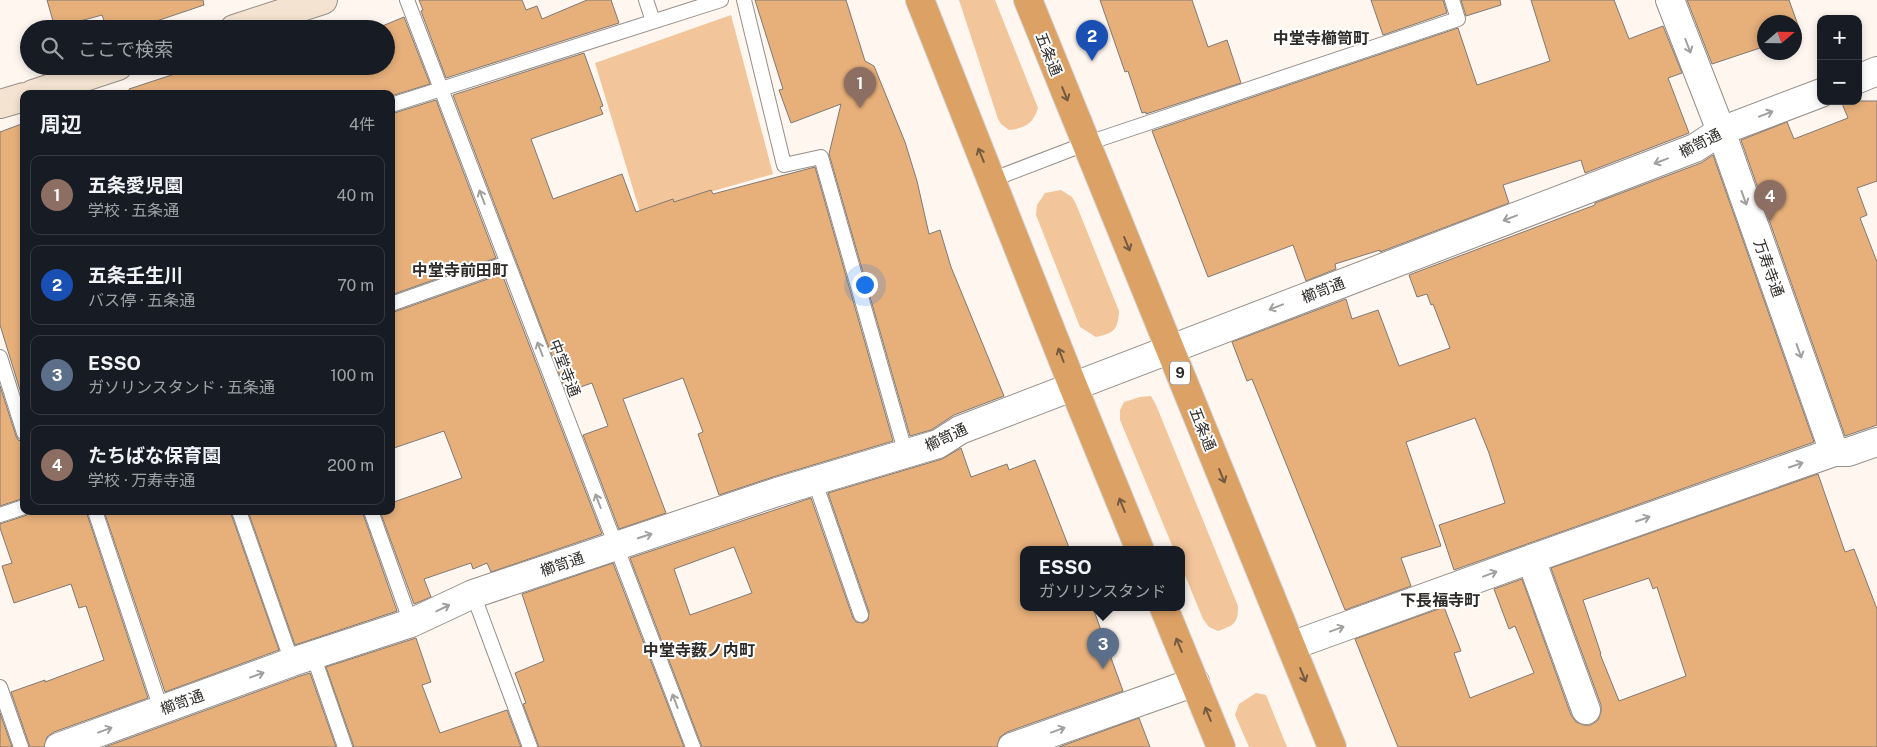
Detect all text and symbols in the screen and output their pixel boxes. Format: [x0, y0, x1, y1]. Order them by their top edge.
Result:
north arrow [1757, 15, 1802, 60]
map controls [1817, 15, 1862, 105]
button: + [1817, 15, 1862, 60]
search box [20, 20, 395, 75]
pin: 2 [1076, 20, 1108, 61]
district label: 中堂寺櫛笥町 [1273, 29, 1369, 48]
street label: 五条通 [1033, 30, 1065, 78]
icon: search [38, 34, 66, 62]
text: ここで検索 [78, 38, 173, 60]
one-way arrow [1684, 38, 1693, 53]
button: − [1817, 60, 1862, 105]
pin: 1 [844, 67, 876, 108]
one-way arrow [1061, 86, 1071, 101]
one-way arrow [1758, 109, 1773, 118]
text: 周辺 [40, 112, 82, 137]
text: 4件 [349, 115, 375, 134]
street label: 櫛笥通 [1676, 125, 1724, 161]
one-way arrow [976, 148, 985, 163]
one-way arrow [1654, 157, 1669, 166]
text: 五条愛児園 [88, 174, 183, 196]
pin: 4 [1754, 180, 1786, 221]
text: 1 [54, 186, 60, 205]
text: 40 m [336, 186, 374, 205]
one-way arrow [477, 190, 486, 205]
one-way arrow [1740, 190, 1749, 205]
text: 学校 · 五条通 [88, 201, 179, 220]
one-way arrow [1502, 215, 1517, 224]
one-way arrow [1122, 236, 1132, 251]
street label: 万寿寺通 [1751, 237, 1787, 299]
district label: 中堂寺前田町 [412, 261, 508, 280]
text: 五条壬生川 [88, 264, 183, 286]
your location [852, 272, 878, 298]
street label: 櫛笥通 [1299, 274, 1347, 306]
text: 2 [52, 276, 62, 295]
text: 70 m [337, 276, 374, 295]
text: バス停 · 五条通 [88, 291, 195, 310]
one-way arrow [1269, 303, 1284, 313]
street label: 中堂寺通 [546, 337, 584, 399]
one-way arrow [535, 342, 545, 357]
one-way arrow [1795, 343, 1804, 358]
one-way arrow [1056, 347, 1065, 363]
text: ESSO [88, 352, 141, 374]
road number: 9 [1170, 362, 1190, 384]
text: 3 [52, 366, 62, 385]
text: 100 m [330, 366, 374, 385]
text: ガソリンスタンド · 五条通 [88, 378, 275, 397]
street label: 五条通 [1187, 405, 1219, 453]
street label: 櫛笥通 [922, 420, 970, 454]
text: たちばな保育園 [88, 444, 221, 466]
text: 4 [52, 456, 62, 475]
text: 200 m [327, 456, 374, 475]
one-way arrow [1788, 460, 1804, 469]
one-way arrow [1218, 467, 1227, 483]
text: 学校 · 万寿寺通 [88, 471, 195, 490]
one-way arrow [593, 493, 602, 508]
one-way arrow [1117, 498, 1126, 513]
one-way arrow [1635, 514, 1650, 523]
one-way arrow [637, 530, 653, 540]
popup [1020, 546, 1185, 611]
street label: 櫛笥通 [538, 549, 586, 579]
text: ESSO [1039, 556, 1092, 578]
one-way arrow [1482, 569, 1497, 578]
text: ガソリンスタンド [1039, 582, 1166, 601]
district label: 下長福寺町 [1400, 591, 1480, 610]
one-way arrow [435, 603, 450, 612]
one-way arrow [1329, 624, 1344, 633]
pin: 3 [1087, 628, 1119, 669]
one-way arrow [1174, 638, 1184, 653]
district label: 中堂寺薮ノ内町 [643, 641, 755, 660]
one-way arrow [1299, 667, 1308, 682]
one-way arrow [249, 670, 265, 679]
street label: 櫛笥通 [158, 686, 206, 718]
one-way arrow [670, 694, 679, 710]
one-way arrow [1203, 707, 1212, 723]
one-way arrow [96, 725, 112, 734]
one-way arrow [1049, 725, 1065, 735]

